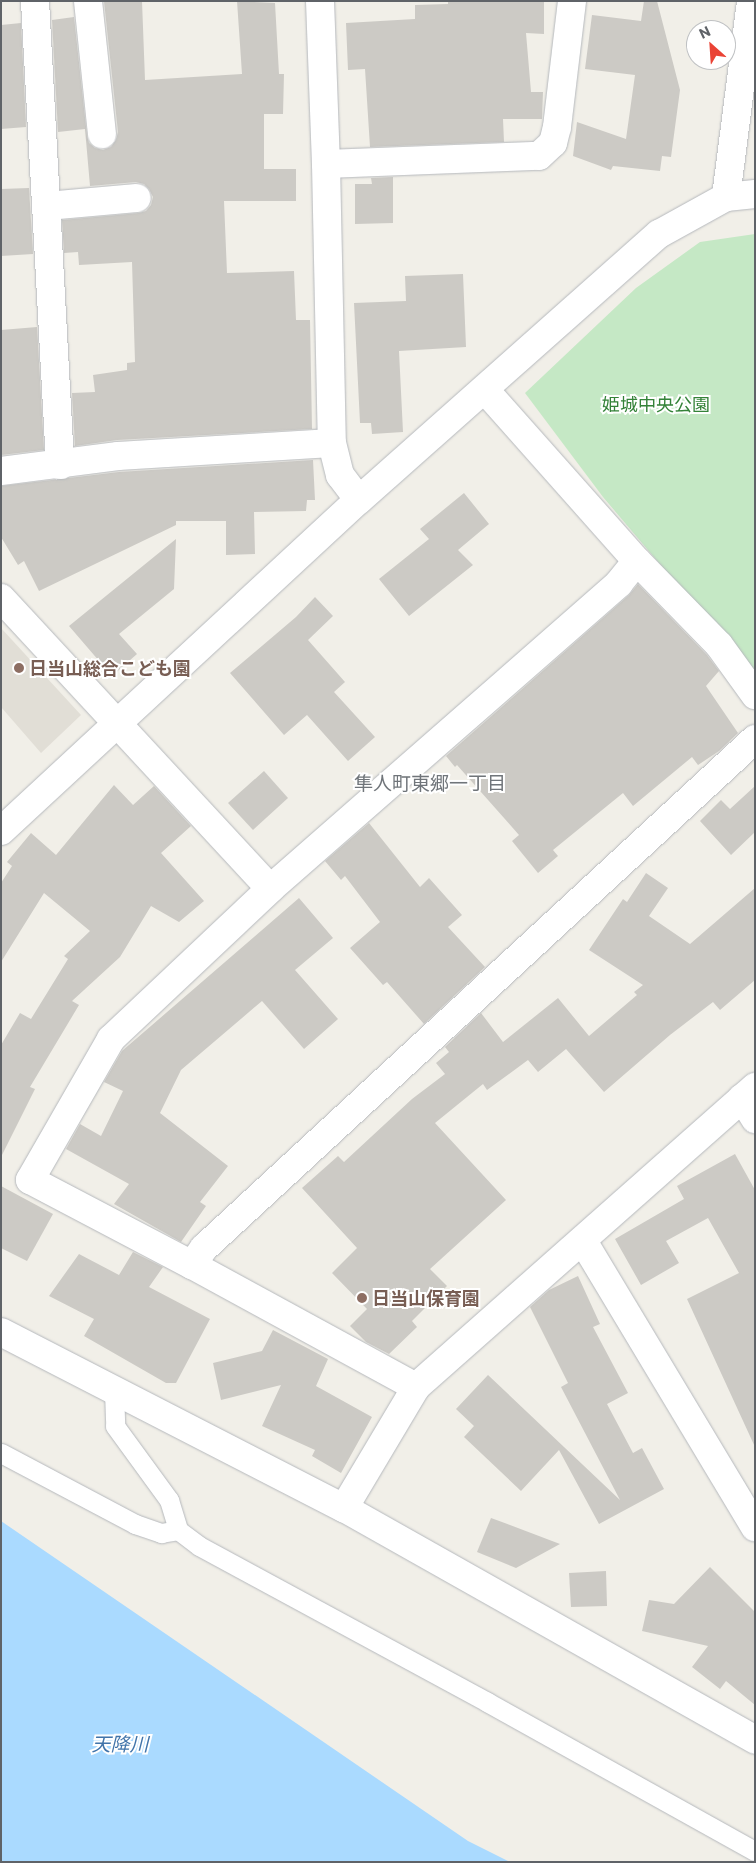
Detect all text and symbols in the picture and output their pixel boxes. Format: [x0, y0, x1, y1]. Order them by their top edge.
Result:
north arrow [686, 20, 736, 70]
text: N [696, 22, 713, 42]
park label: 姫城中央公園 [602, 393, 710, 415]
place label: 日当山総合こども園 [29, 657, 191, 679]
marker: 日当山総合こども園 [13, 662, 25, 674]
district label: 隼人町東郷一丁目 [354, 772, 506, 794]
place label: 日当山保育園 [372, 1287, 480, 1309]
marker: 日当山保育園 [356, 1292, 368, 1304]
water label: 天降川 [92, 1733, 148, 1755]

